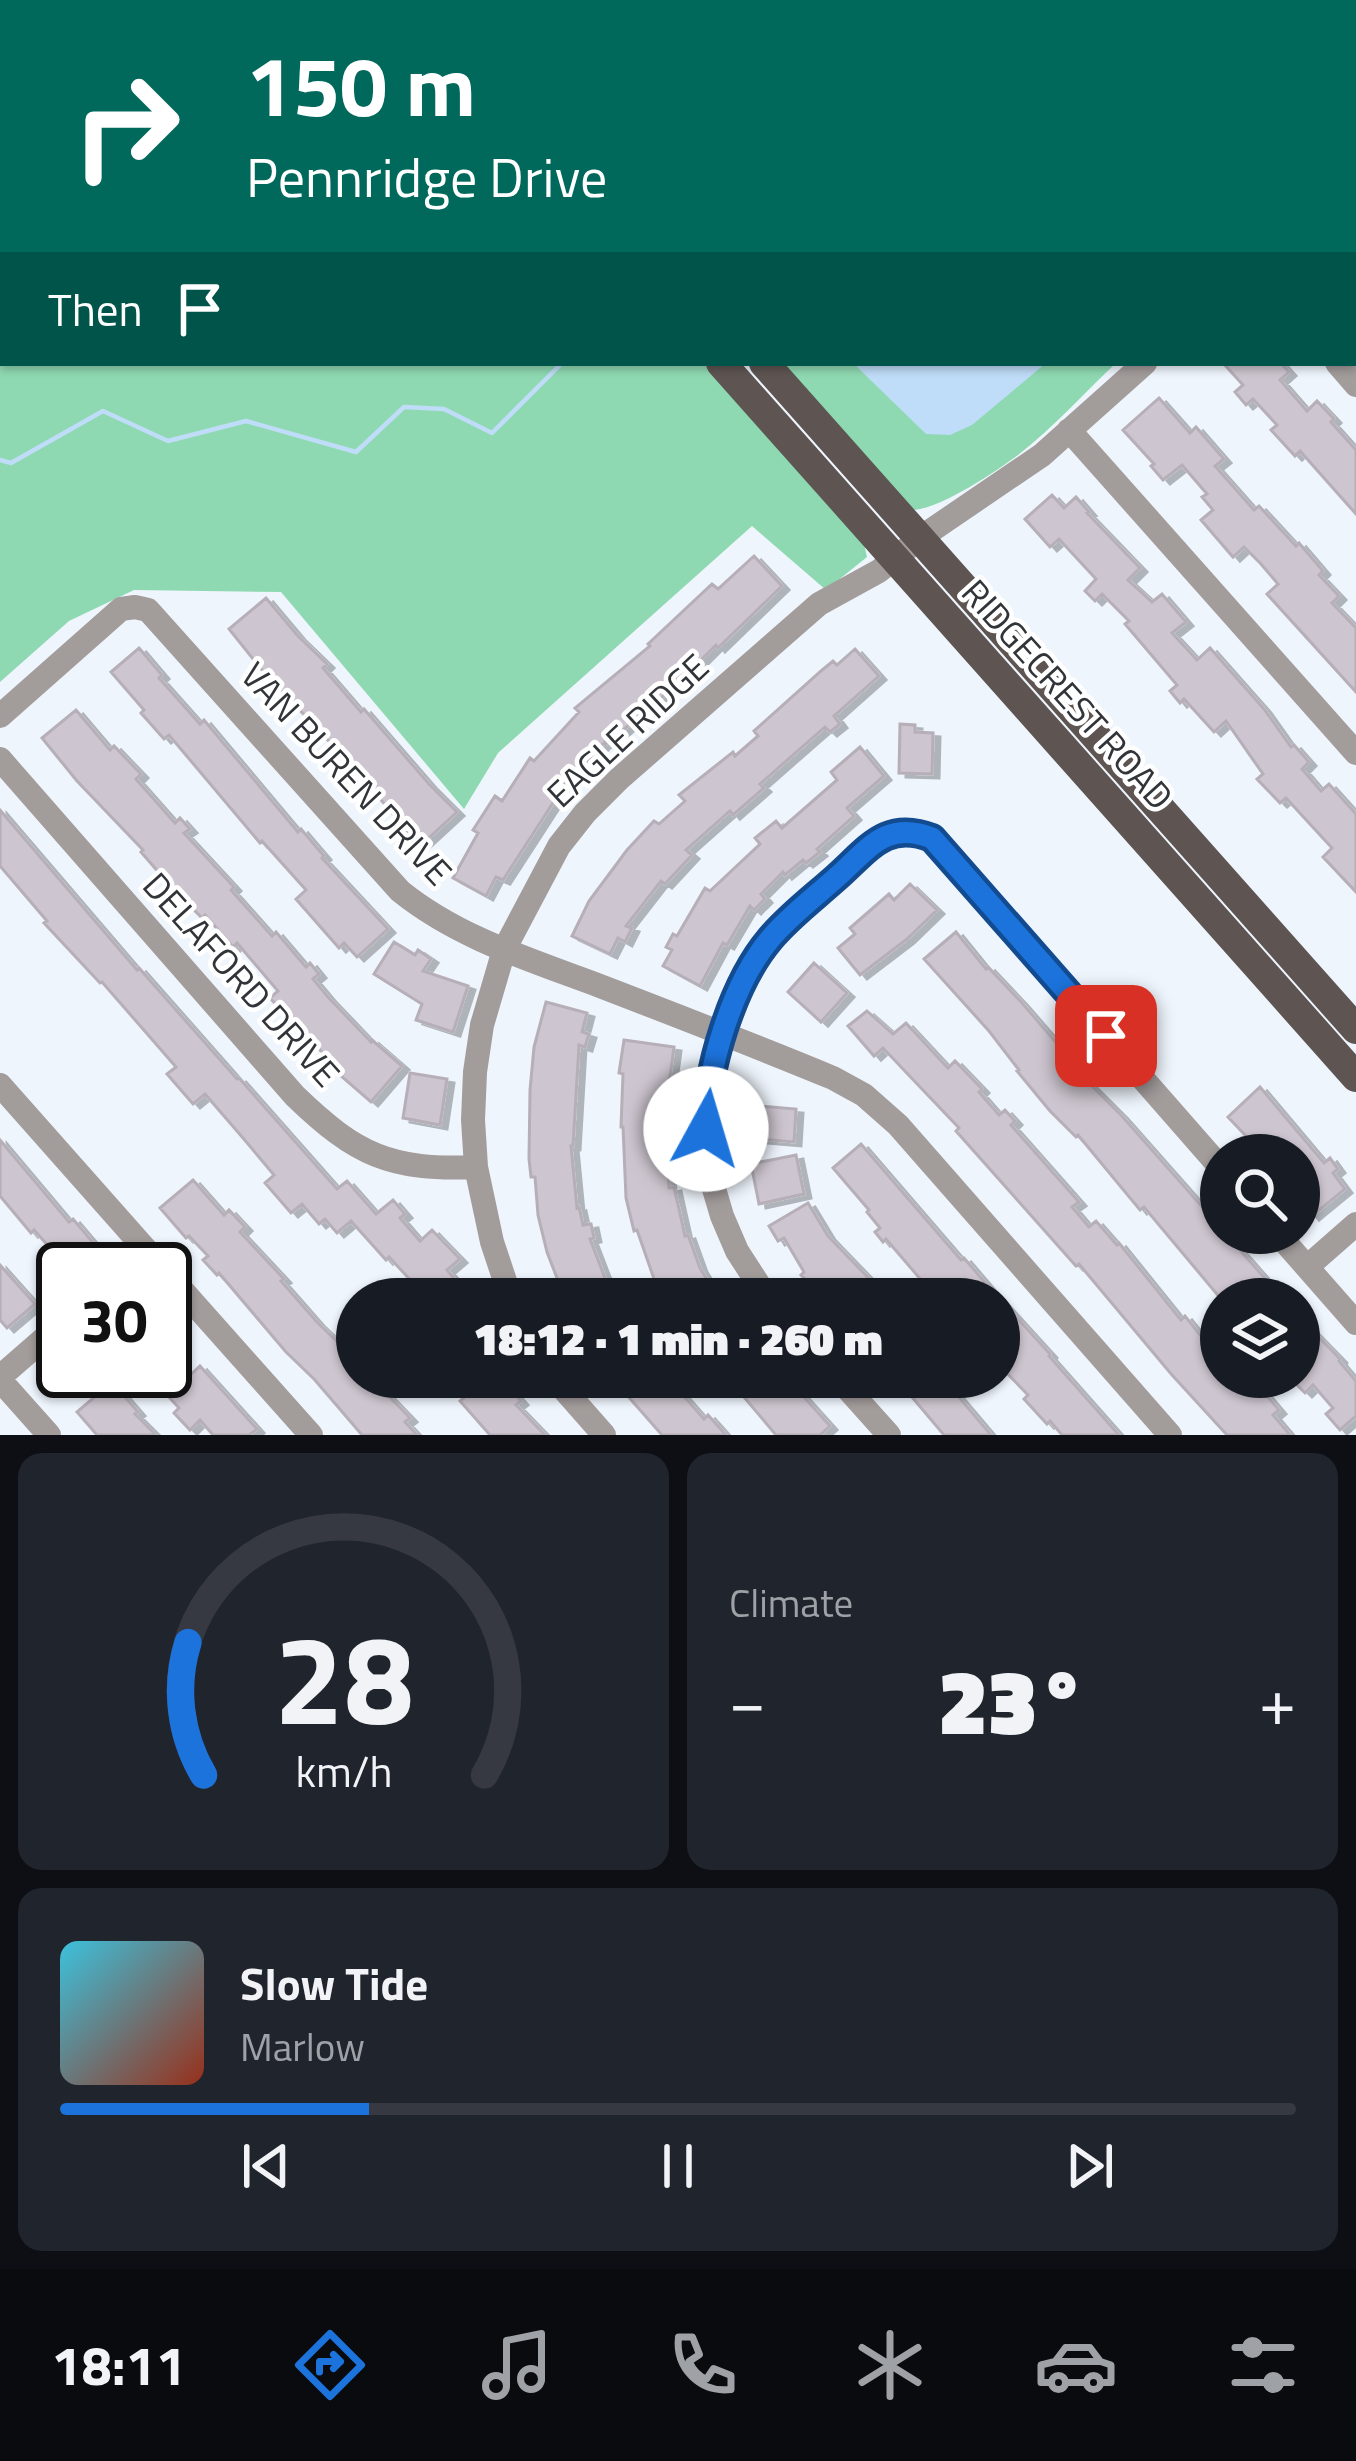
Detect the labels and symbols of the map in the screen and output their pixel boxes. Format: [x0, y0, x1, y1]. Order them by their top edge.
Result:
street label: RIDGECREST ROAD [949, 566, 1187, 822]
street label: EAGLE RIDGE [533, 640, 721, 820]
street label: VAN BUREN DRIVE [229, 649, 465, 897]
street label: DELAFORD DRIVE [130, 859, 354, 1099]
pin [1055, 985, 1157, 1087]
position arrow [643, 1066, 769, 1192]
speed limit sign: 30 [36, 1242, 192, 1398]

